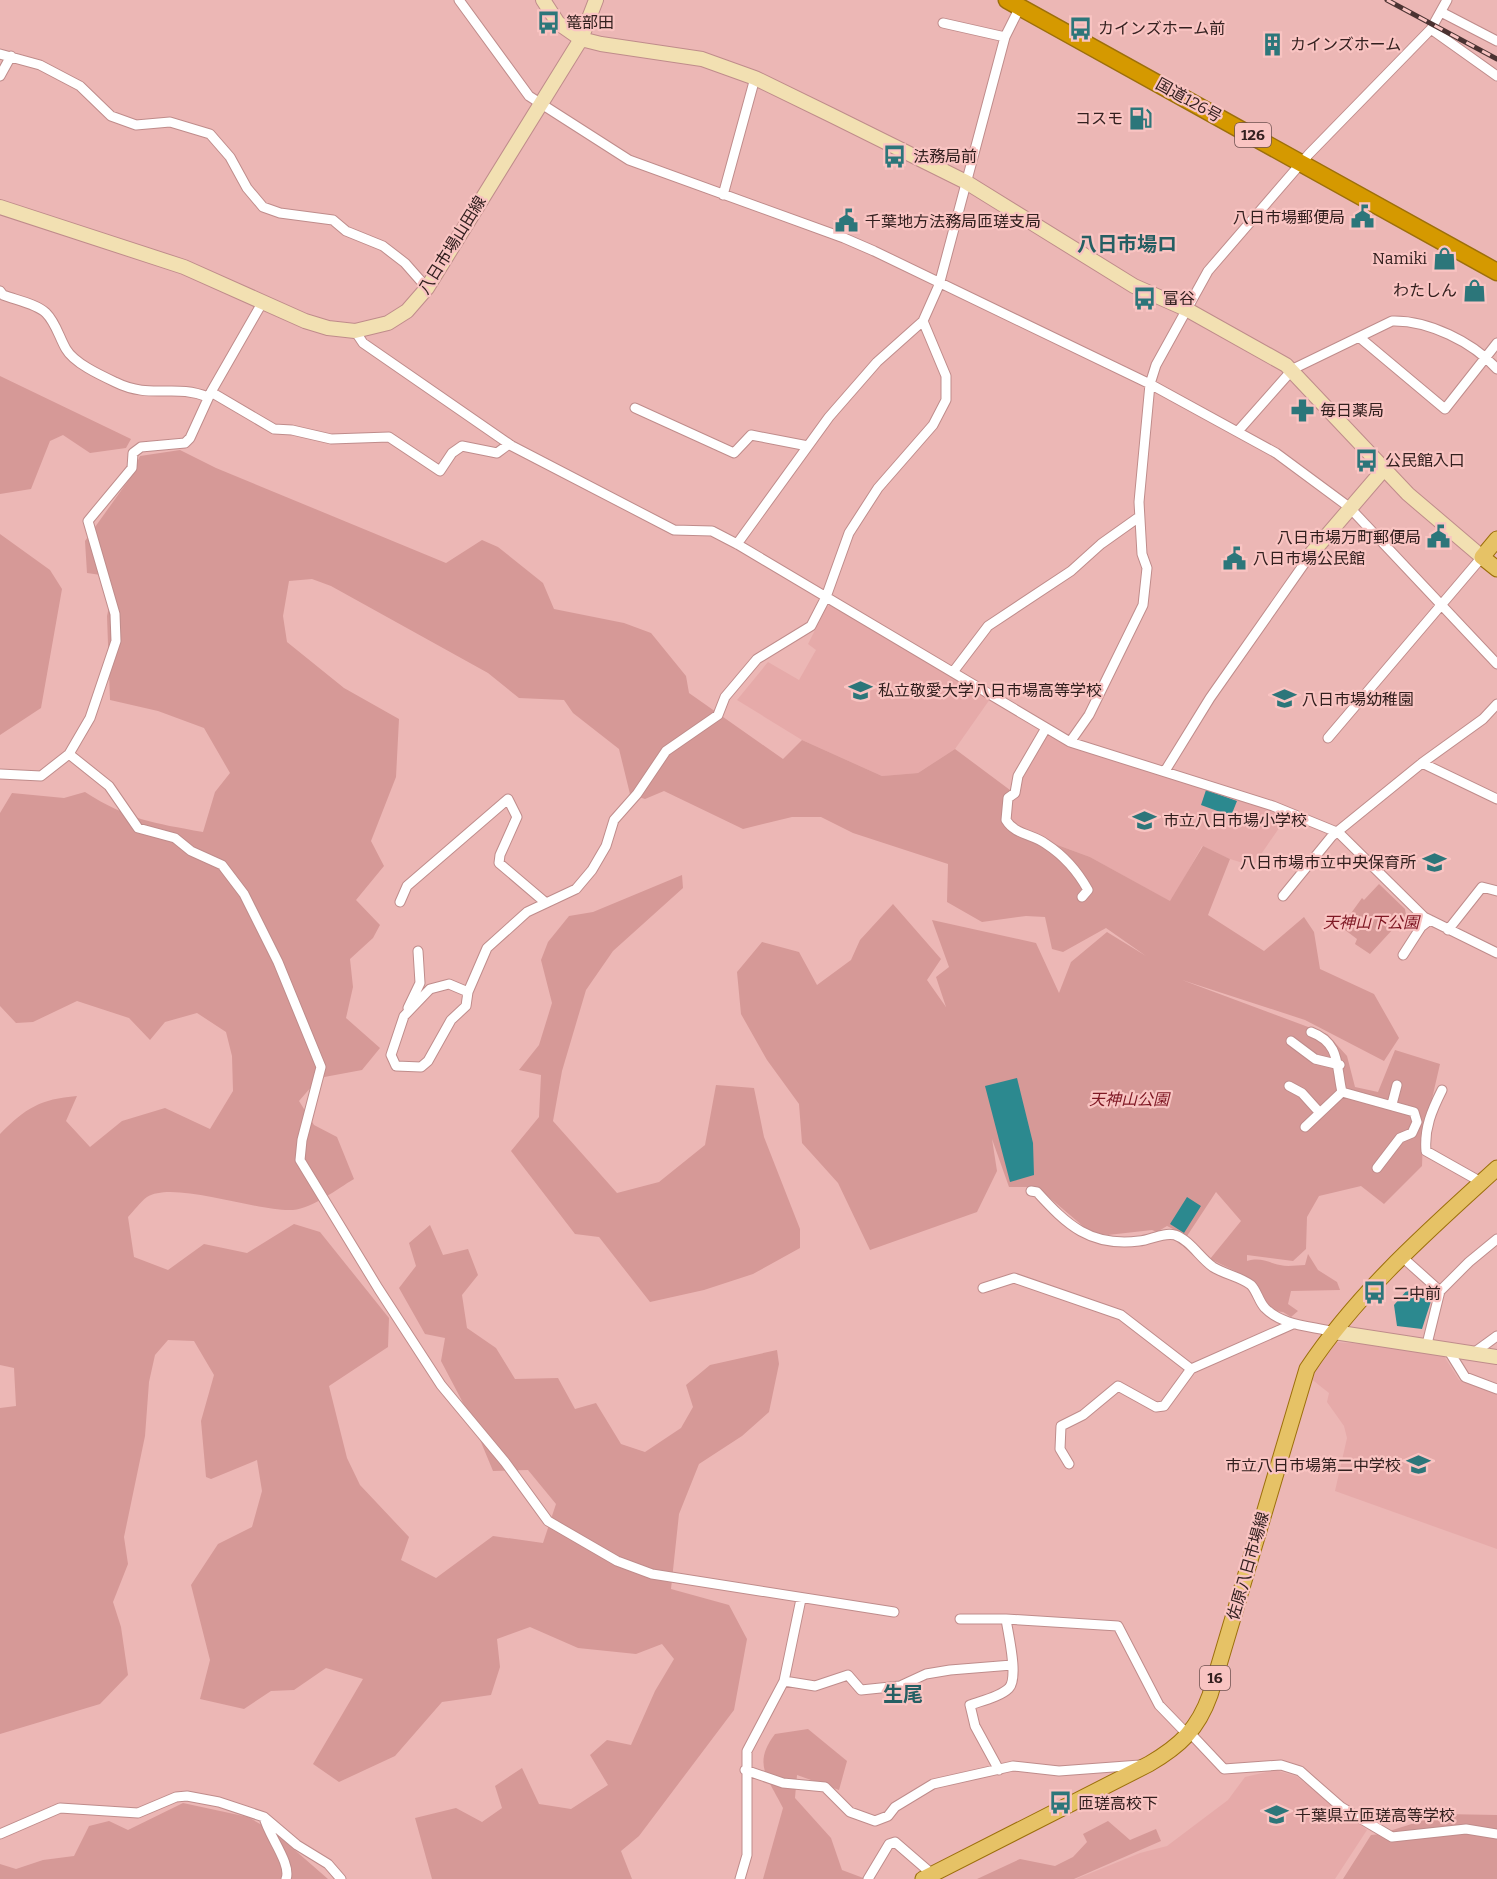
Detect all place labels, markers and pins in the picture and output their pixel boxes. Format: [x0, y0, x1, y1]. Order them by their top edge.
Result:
bus stop icon: 篭部田 [535, 9, 561, 35]
place label: 篭部田 [566, 13, 614, 32]
bus stop icon: カインズホーム前 [1067, 15, 1093, 41]
place label: カインズホーム前 [1098, 19, 1225, 38]
building icon: カインズホーム [1259, 31, 1285, 57]
place label: カインズホーム [1290, 35, 1401, 54]
fuel station icon: コスモ [1128, 105, 1154, 131]
place label: コスモ [1075, 109, 1123, 128]
bus stop icon: 法務局前 [882, 143, 908, 169]
place label: 法務局前 [913, 147, 977, 166]
public building icon: 八日市場郵便局 [1350, 204, 1376, 230]
public building icon: 千葉地方法務局匝瑳支局 [834, 208, 860, 234]
place label: 八日市場郵便局 [1233, 208, 1345, 227]
place label: 千葉地方法務局匝瑳支局 [865, 212, 1041, 231]
shop icon: Namiki [1432, 245, 1458, 271]
place label: Namiki [1372, 249, 1427, 268]
shop icon: わたしん [1462, 277, 1488, 303]
place label: わたしん [1393, 281, 1457, 300]
bus stop icon: 富谷 [1132, 285, 1158, 311]
place label: 富谷 [1163, 289, 1195, 308]
pharmacy icon: 毎日薬局 [1289, 397, 1315, 423]
place label: 毎日薬局 [1320, 401, 1384, 420]
bus stop icon: 公民館入口 [1354, 447, 1380, 473]
place label: 公民館入口 [1385, 451, 1465, 470]
public building icon: 八日市場万町郵便局 [1426, 524, 1452, 550]
place label: 八日市場万町郵便局 [1277, 528, 1421, 547]
public building icon: 八日市場公民館 [1222, 545, 1248, 571]
place label: 八日市場公民館 [1253, 549, 1365, 568]
school or university icon: 私立敬愛大学八日市場高等学校 [847, 677, 873, 703]
place label: 私立敬愛大学八日市場高等学校 [878, 681, 1102, 700]
school or university icon: 八日市場幼稚園 [1271, 686, 1297, 712]
place label: 八日市場幼稚園 [1302, 690, 1414, 709]
school or university icon: 市立八日市場小学校 [1132, 807, 1158, 833]
place label: 市立八日市場小学校 [1163, 811, 1307, 830]
school or university icon: 八日市場市立中央保育所 [1421, 849, 1447, 875]
place label: 八日市場市立中央保育所 [1240, 853, 1416, 872]
bus stop icon: 二中前 [1362, 1280, 1388, 1306]
place label: 二中前 [1393, 1284, 1441, 1303]
school or university icon: 市立八日市場第二中学校 [1406, 1452, 1432, 1478]
place label: 市立八日市場第二中学校 [1225, 1456, 1401, 1475]
bus stop icon: 匝瑳高校下 [1047, 1790, 1073, 1816]
place label: 匝瑳高校下 [1078, 1794, 1158, 1813]
school or university icon: 千葉県立匝瑳高等学校 [1264, 1802, 1290, 1828]
place label: 千葉県立匝瑳高等学校 [1295, 1806, 1455, 1825]

